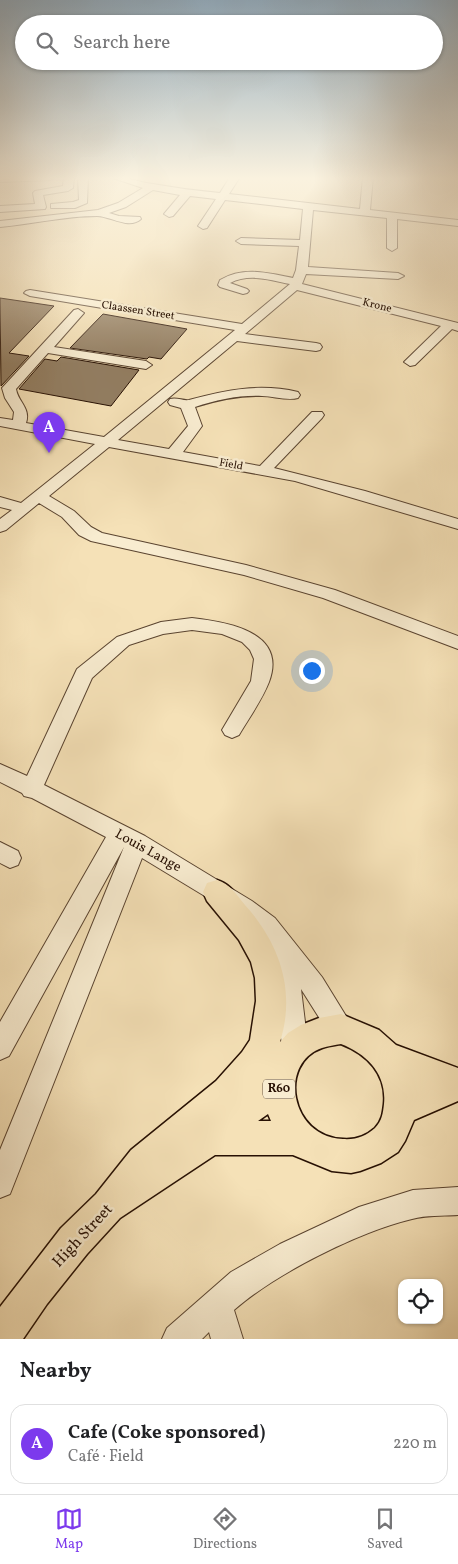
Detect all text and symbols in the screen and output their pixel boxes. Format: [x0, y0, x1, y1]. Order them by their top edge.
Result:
search box [15, 15, 443, 70]
icon: search [33, 29, 61, 57]
text: Search here [73, 30, 170, 56]
street label: Krone [361, 295, 393, 317]
street label: Claassen Street [100, 298, 176, 324]
pin: A [33, 412, 65, 453]
street label: Field [218, 455, 244, 475]
your location [299, 658, 325, 684]
street label: Louis Lange [111, 825, 185, 877]
road number: R60 [263, 1080, 295, 1098]
street label: High Street [48, 1199, 118, 1273]
map controls [398, 1279, 443, 1324]
button: locate [398, 1279, 443, 1324]
text: Nearby [20, 1357, 91, 1386]
text: Cafe (Coke sponsored) [68, 1420, 265, 1446]
text: A [31, 1433, 43, 1455]
text: 220 m [393, 1433, 437, 1455]
text: Café · Field [68, 1446, 144, 1468]
tab: Map [55, 1505, 83, 1554]
tab: Directions [193, 1505, 257, 1554]
tab: Saved [367, 1505, 403, 1554]

